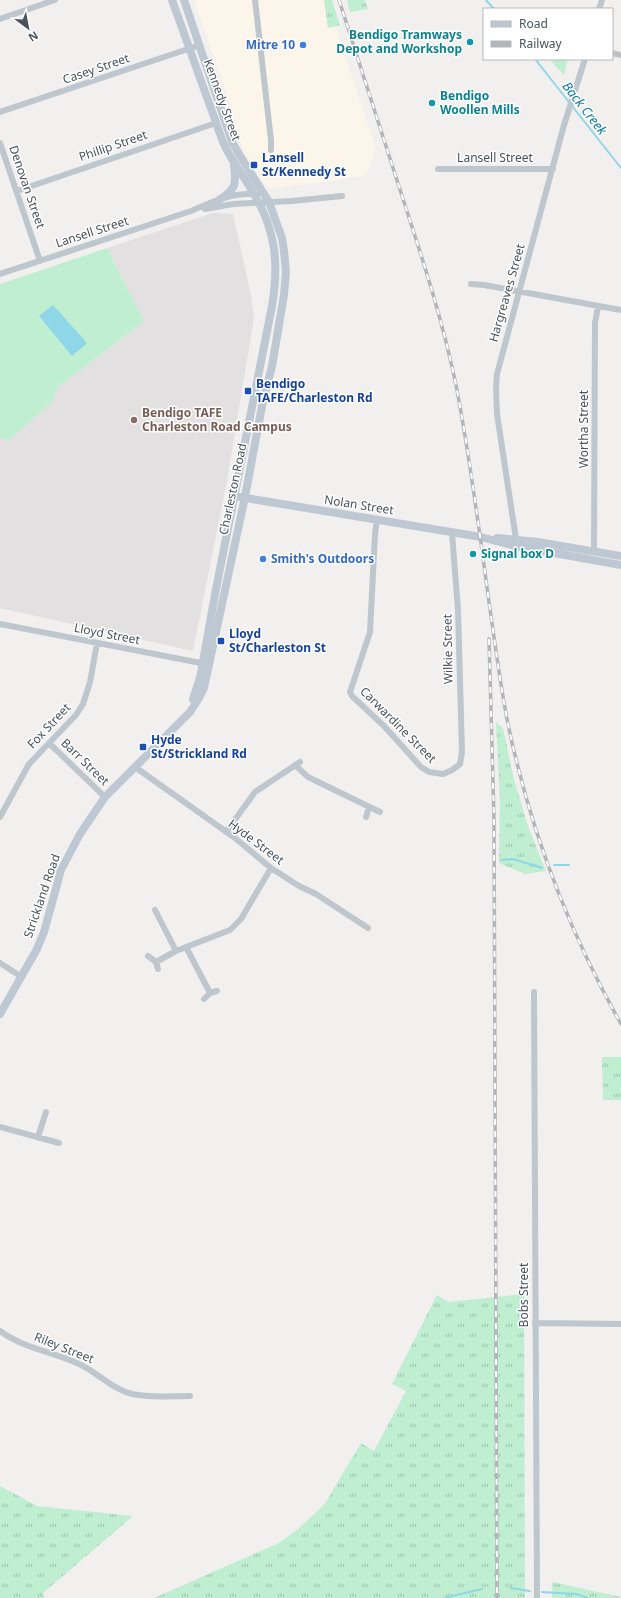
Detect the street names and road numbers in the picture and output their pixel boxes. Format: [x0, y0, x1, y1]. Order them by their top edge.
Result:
street label: Casey Street [60, 49, 132, 88]
street label: Kennedy Street [200, 57, 245, 144]
street label: Phillip Street [76, 126, 150, 165]
street label: Denovan Street [5, 143, 50, 231]
street label: Lansell Street [457, 149, 534, 166]
street label: Lansell Street [53, 212, 131, 251]
street label: Hargreaves Street [484, 241, 529, 344]
street label: Wortha Street [575, 389, 592, 468]
street label: Charleston Road [215, 442, 251, 536]
street label: Nolan Street [323, 491, 396, 519]
street label: Wilkie Street [438, 613, 457, 684]
street label: Lloyd Street [73, 619, 142, 648]
street label: Carwardine Street [356, 683, 441, 767]
street label: Fox Street [23, 699, 74, 752]
street label: Barr Street [57, 734, 114, 789]
street label: Hyde Street [225, 815, 288, 869]
street label: Strickland Road [19, 852, 64, 940]
street label: Bobs Street [515, 1262, 532, 1327]
street label: Riley Street [32, 1328, 97, 1367]

